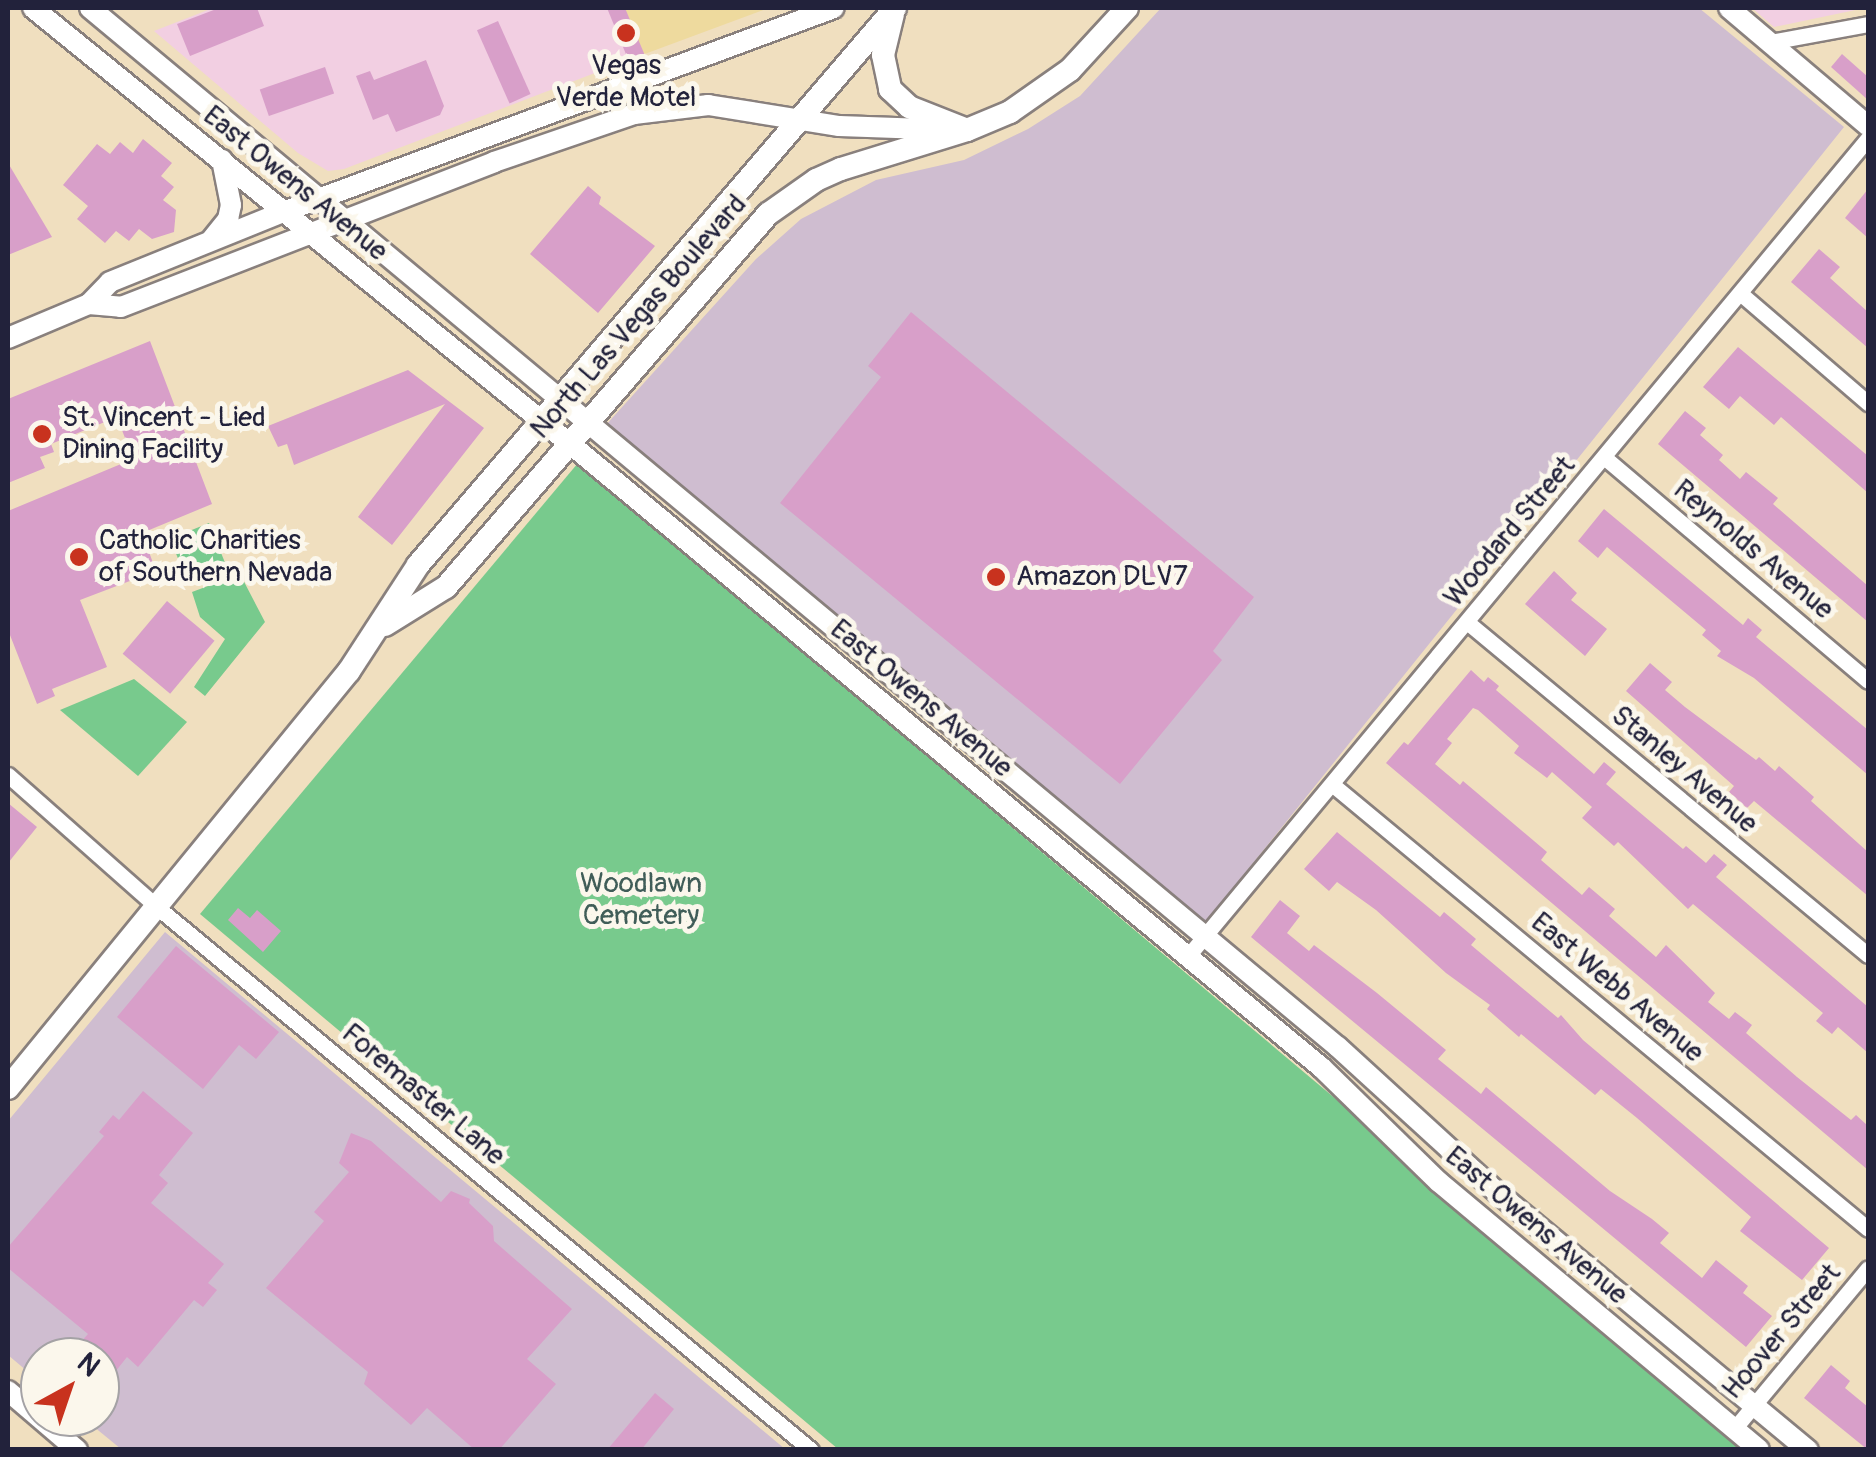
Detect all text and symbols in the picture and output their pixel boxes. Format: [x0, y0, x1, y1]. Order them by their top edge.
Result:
marker: Vegas Verde Motel [615, 22, 637, 44]
place label: Vegas Verde Motel [556, 49, 696, 115]
street label: East Owens Avenue [196, 99, 394, 269]
street label: North Las Vegas Boulevard [524, 188, 754, 446]
place label: St. Vincent - Lied Dining Facility [62, 401, 266, 467]
marker: St. Vincent - Lied Dining Facility [31, 423, 53, 445]
street label: Woodard Street [1437, 450, 1583, 614]
street label: Reynolds Avenue [1666, 473, 1840, 627]
place label: Catholic Charities of Southern Nevada [99, 524, 332, 590]
marker: Catholic Charities of Southern Nevada [68, 546, 90, 568]
place label: Amazon DLV7 [1016, 560, 1188, 594]
marker: Amazon DLV7 [985, 566, 1007, 588]
street label: East Owens Avenue [823, 613, 1019, 785]
street label: Stanley Avenue [1604, 699, 1764, 841]
park label: Woodlawn Cemetery [580, 867, 702, 933]
street label: East Webb Avenue [1524, 906, 1710, 1070]
street label: Foremaster Lane [335, 1017, 511, 1173]
street label: East Owens Avenue [1438, 1140, 1634, 1312]
street label: Hoover Street [1716, 1258, 1848, 1406]
north arrow [20, 1337, 120, 1437]
text: N [70, 1346, 107, 1385]

